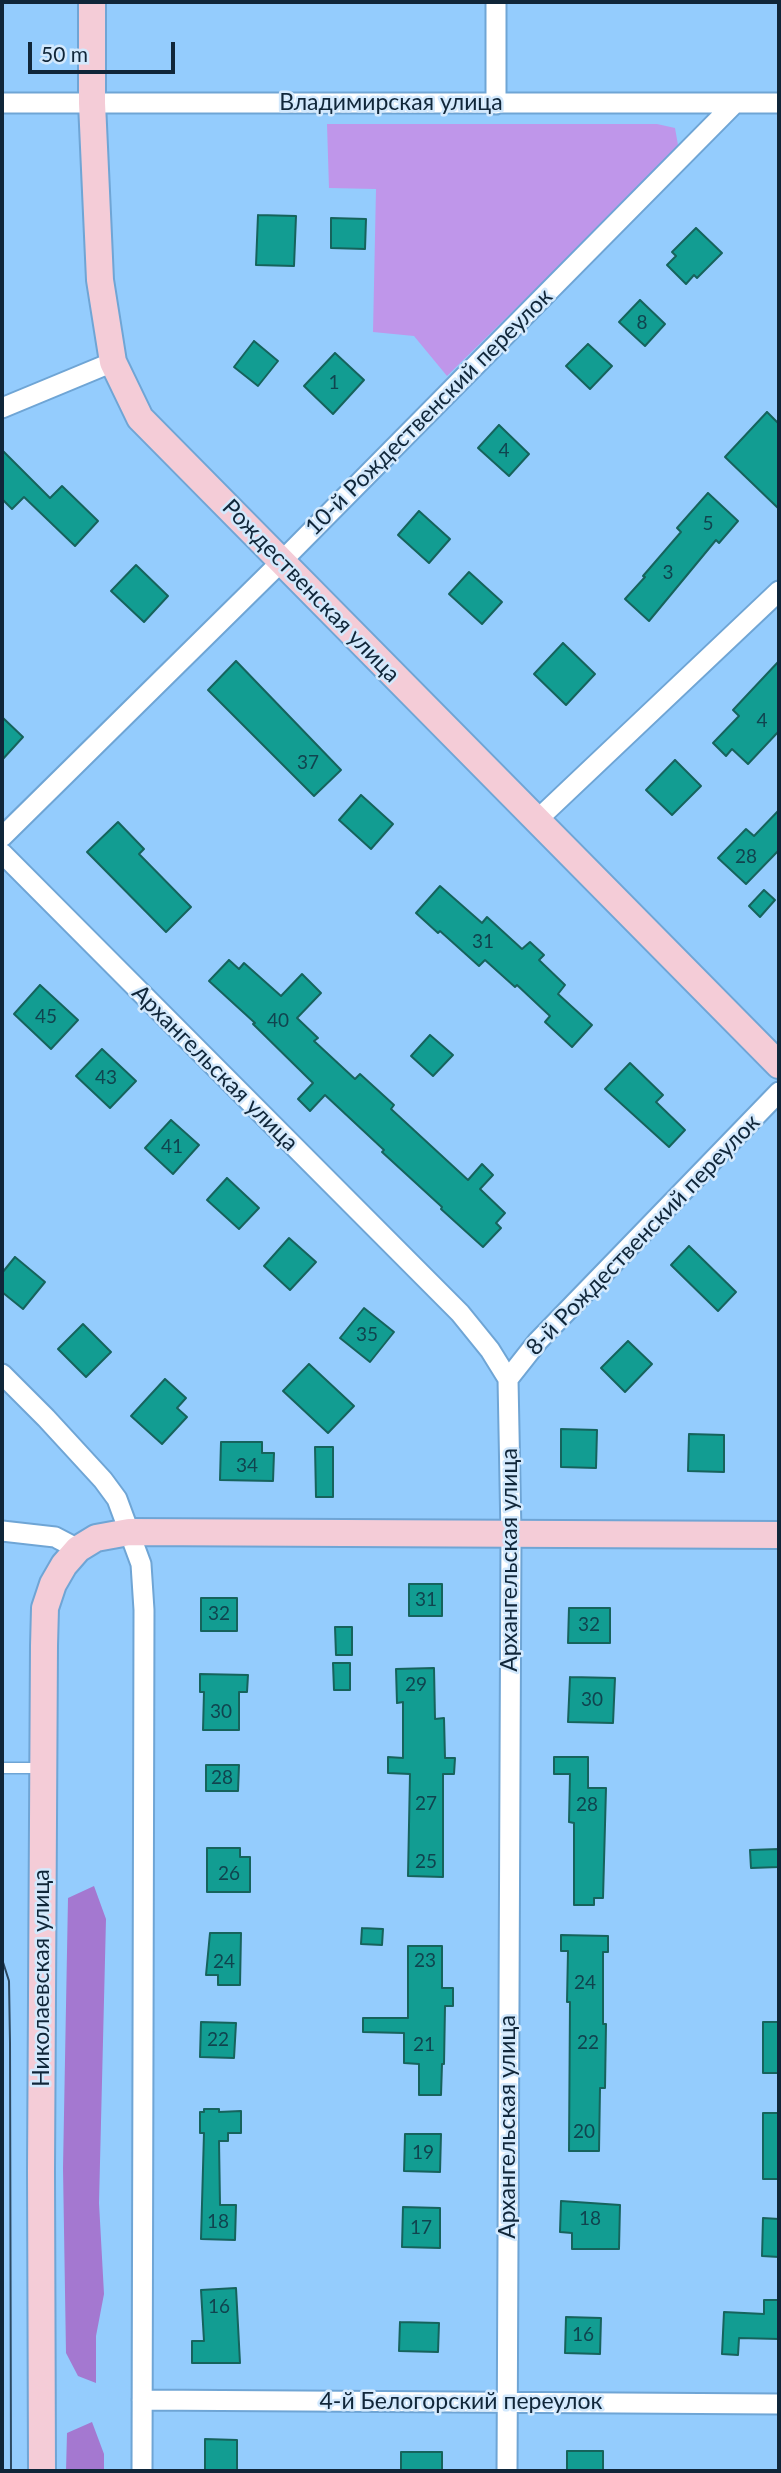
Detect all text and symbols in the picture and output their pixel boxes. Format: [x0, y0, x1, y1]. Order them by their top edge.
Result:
scale bar [32, 28, 178, 72]
text: 50 m [41, 41, 88, 66]
street label: Владимирская улица [279, 89, 503, 117]
street label: 10-й Рождественский переулок [300, 283, 558, 541]
house number: 8 [636, 312, 648, 334]
house number: 1 [328, 372, 340, 394]
house number: 4 [498, 440, 510, 462]
street label: Рождественская улица [216, 494, 406, 688]
house number: 5 [702, 513, 714, 535]
house number: 3 [662, 562, 674, 584]
house number: 4 [756, 710, 768, 732]
house number: 37 [297, 752, 319, 774]
house number: 28 [735, 846, 757, 868]
house number: 31 [472, 931, 494, 953]
street label: Архангельская улица [126, 979, 304, 1157]
house number: 45 [35, 1006, 57, 1028]
house number: 40 [267, 1010, 289, 1032]
house number: 43 [95, 1067, 117, 1089]
street label: 8-й Рождественский переулок [520, 1109, 766, 1361]
house number: 41 [161, 1136, 183, 1158]
house number: 35 [356, 1324, 378, 1346]
street label: Архангельская улица [496, 1448, 524, 1672]
house number: 34 [236, 1455, 258, 1477]
house number: 31 [415, 1589, 437, 1611]
house number: 32 [208, 1603, 230, 1625]
house number: 32 [578, 1614, 600, 1636]
house number: 29 [405, 1674, 427, 1696]
house number: 30 [581, 1689, 603, 1711]
house number: 30 [210, 1701, 232, 1723]
house number: 28 [211, 1767, 233, 1789]
house number: 27 [415, 1793, 437, 1815]
house number: 28 [576, 1794, 598, 1816]
house number: 25 [415, 1851, 437, 1873]
house number: 26 [218, 1863, 240, 1885]
street label: Николаевская улица [28, 1869, 56, 2087]
house number: 23 [414, 1950, 436, 1972]
house number: 24 [213, 1951, 235, 1973]
house number: 24 [574, 1972, 596, 1994]
street label: Архангельская улица [494, 2015, 522, 2239]
house number: 22 [207, 2029, 229, 2051]
house number: 22 [577, 2032, 599, 2054]
house number: 21 [413, 2034, 435, 2056]
house number: 20 [573, 2121, 595, 2143]
house number: 19 [412, 2142, 434, 2164]
house number: 18 [579, 2208, 601, 2230]
house number: 18 [207, 2211, 229, 2233]
house number: 17 [410, 2217, 432, 2239]
house number: 16 [208, 2296, 230, 2318]
house number: 16 [572, 2324, 594, 2346]
street label: 4-й Белогорский переулок [320, 2388, 602, 2416]

